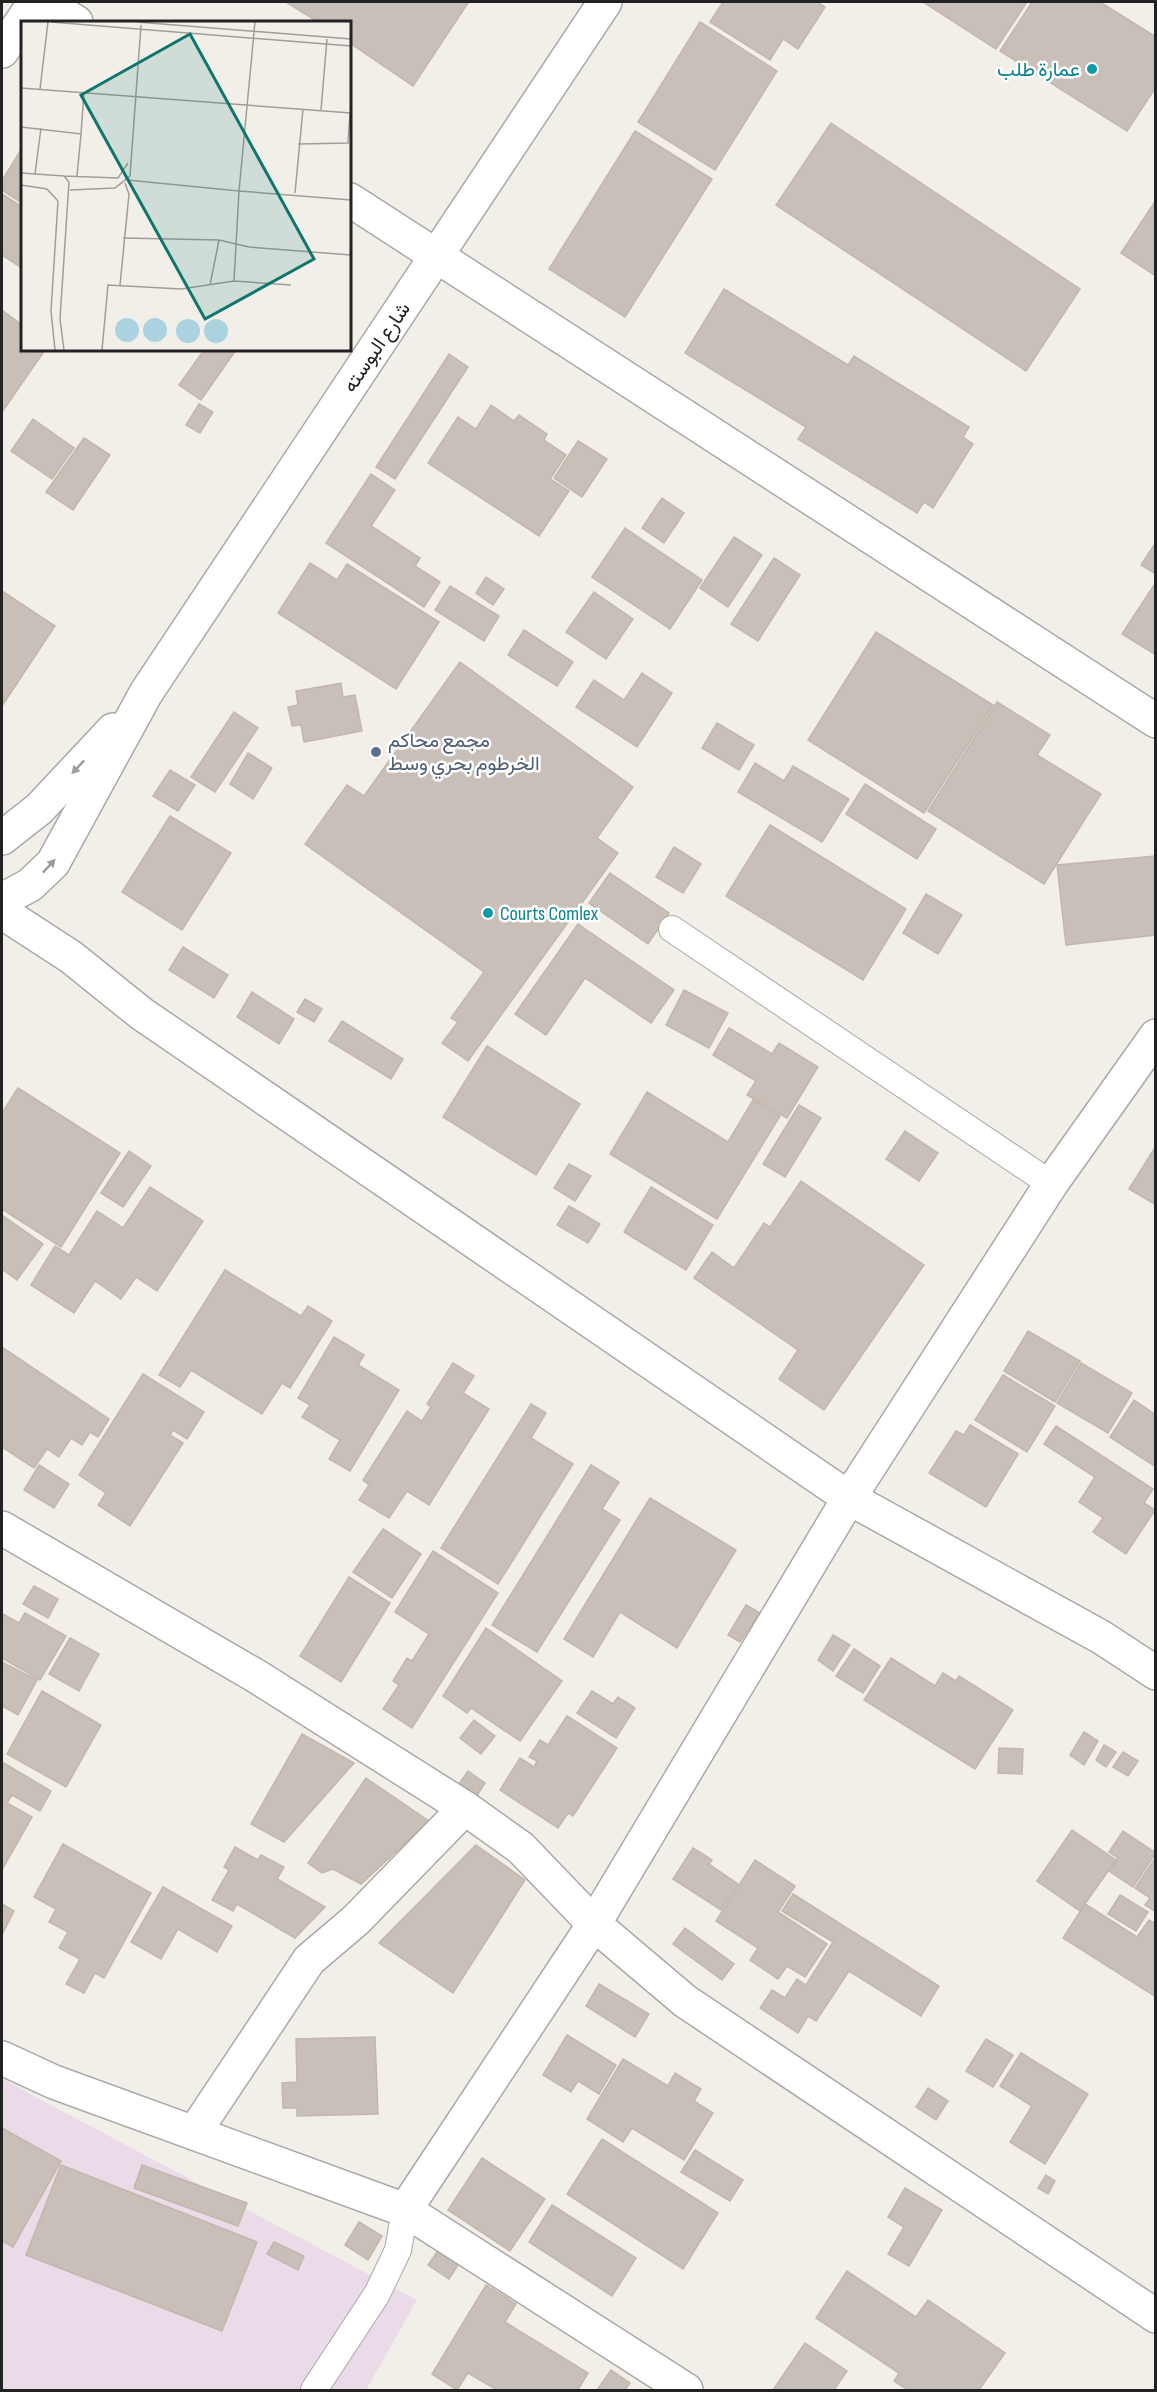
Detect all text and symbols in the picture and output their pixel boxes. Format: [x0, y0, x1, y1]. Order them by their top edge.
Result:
inset map [21, 21, 351, 351]
place label: عمارة طلب [997, 58, 1080, 82]
marker: عمارة طلب [1085, 62, 1099, 76]
street label: شارع البوسته [338, 298, 417, 398]
place label: مجمع محاكم الخرطوم بحري وسط [388, 729, 540, 780]
marker: مجمع محاكم الخرطوم بحري وسط [369, 745, 383, 759]
one-way arrow [72, 759, 85, 774]
one-way arrow [42, 859, 56, 874]
place label: Courts Comlex [500, 902, 599, 926]
marker: Courts Comlex [481, 906, 495, 920]

